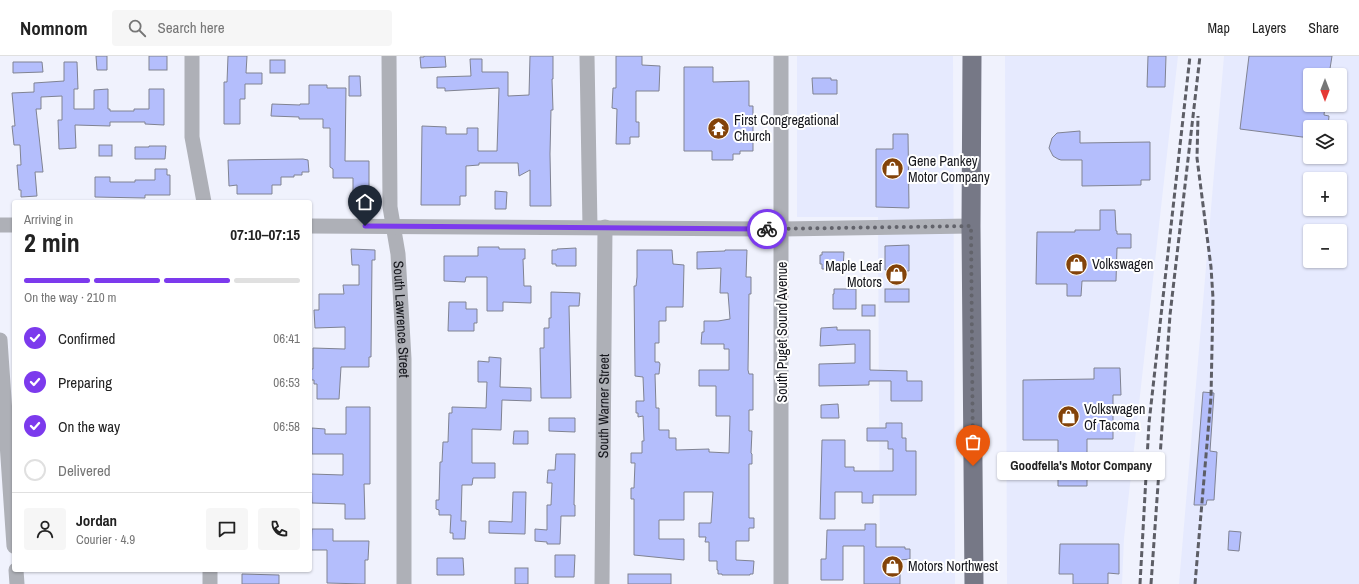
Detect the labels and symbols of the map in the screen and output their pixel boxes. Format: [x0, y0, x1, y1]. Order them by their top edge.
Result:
north arrow [1303, 68, 1347, 112]
place label: First Congregational Church [734, 111, 839, 145]
temple icon: First Congregational Church [705, 115, 731, 141]
place label: Gene Pankey Motor Company [908, 152, 990, 186]
shop icon: Gene Pankey Motor Company [879, 156, 905, 182]
pin [348, 185, 382, 226]
courier [747, 209, 787, 249]
shop icon: Volkswagen [1063, 251, 1089, 277]
place label: Volkswagen [1092, 255, 1153, 273]
place label: Maple Leaf Motors [825, 257, 883, 291]
street label: South Lawrence Street [389, 260, 413, 378]
shop icon: Maple Leaf Motors [884, 261, 910, 287]
street label: South Puget Sound Avenue [773, 262, 791, 402]
street label: South Warner Street [594, 354, 613, 458]
place label: Volkswagen Of Tacoma [1084, 400, 1145, 434]
shop icon: Volkswagen Of Tacoma [1055, 404, 1081, 430]
pin [956, 425, 990, 466]
callout: Goodfella's Motor Company [997, 452, 1165, 480]
shop icon: Motors Northwest [880, 553, 906, 579]
place label: Motors Northwest [908, 557, 998, 575]

